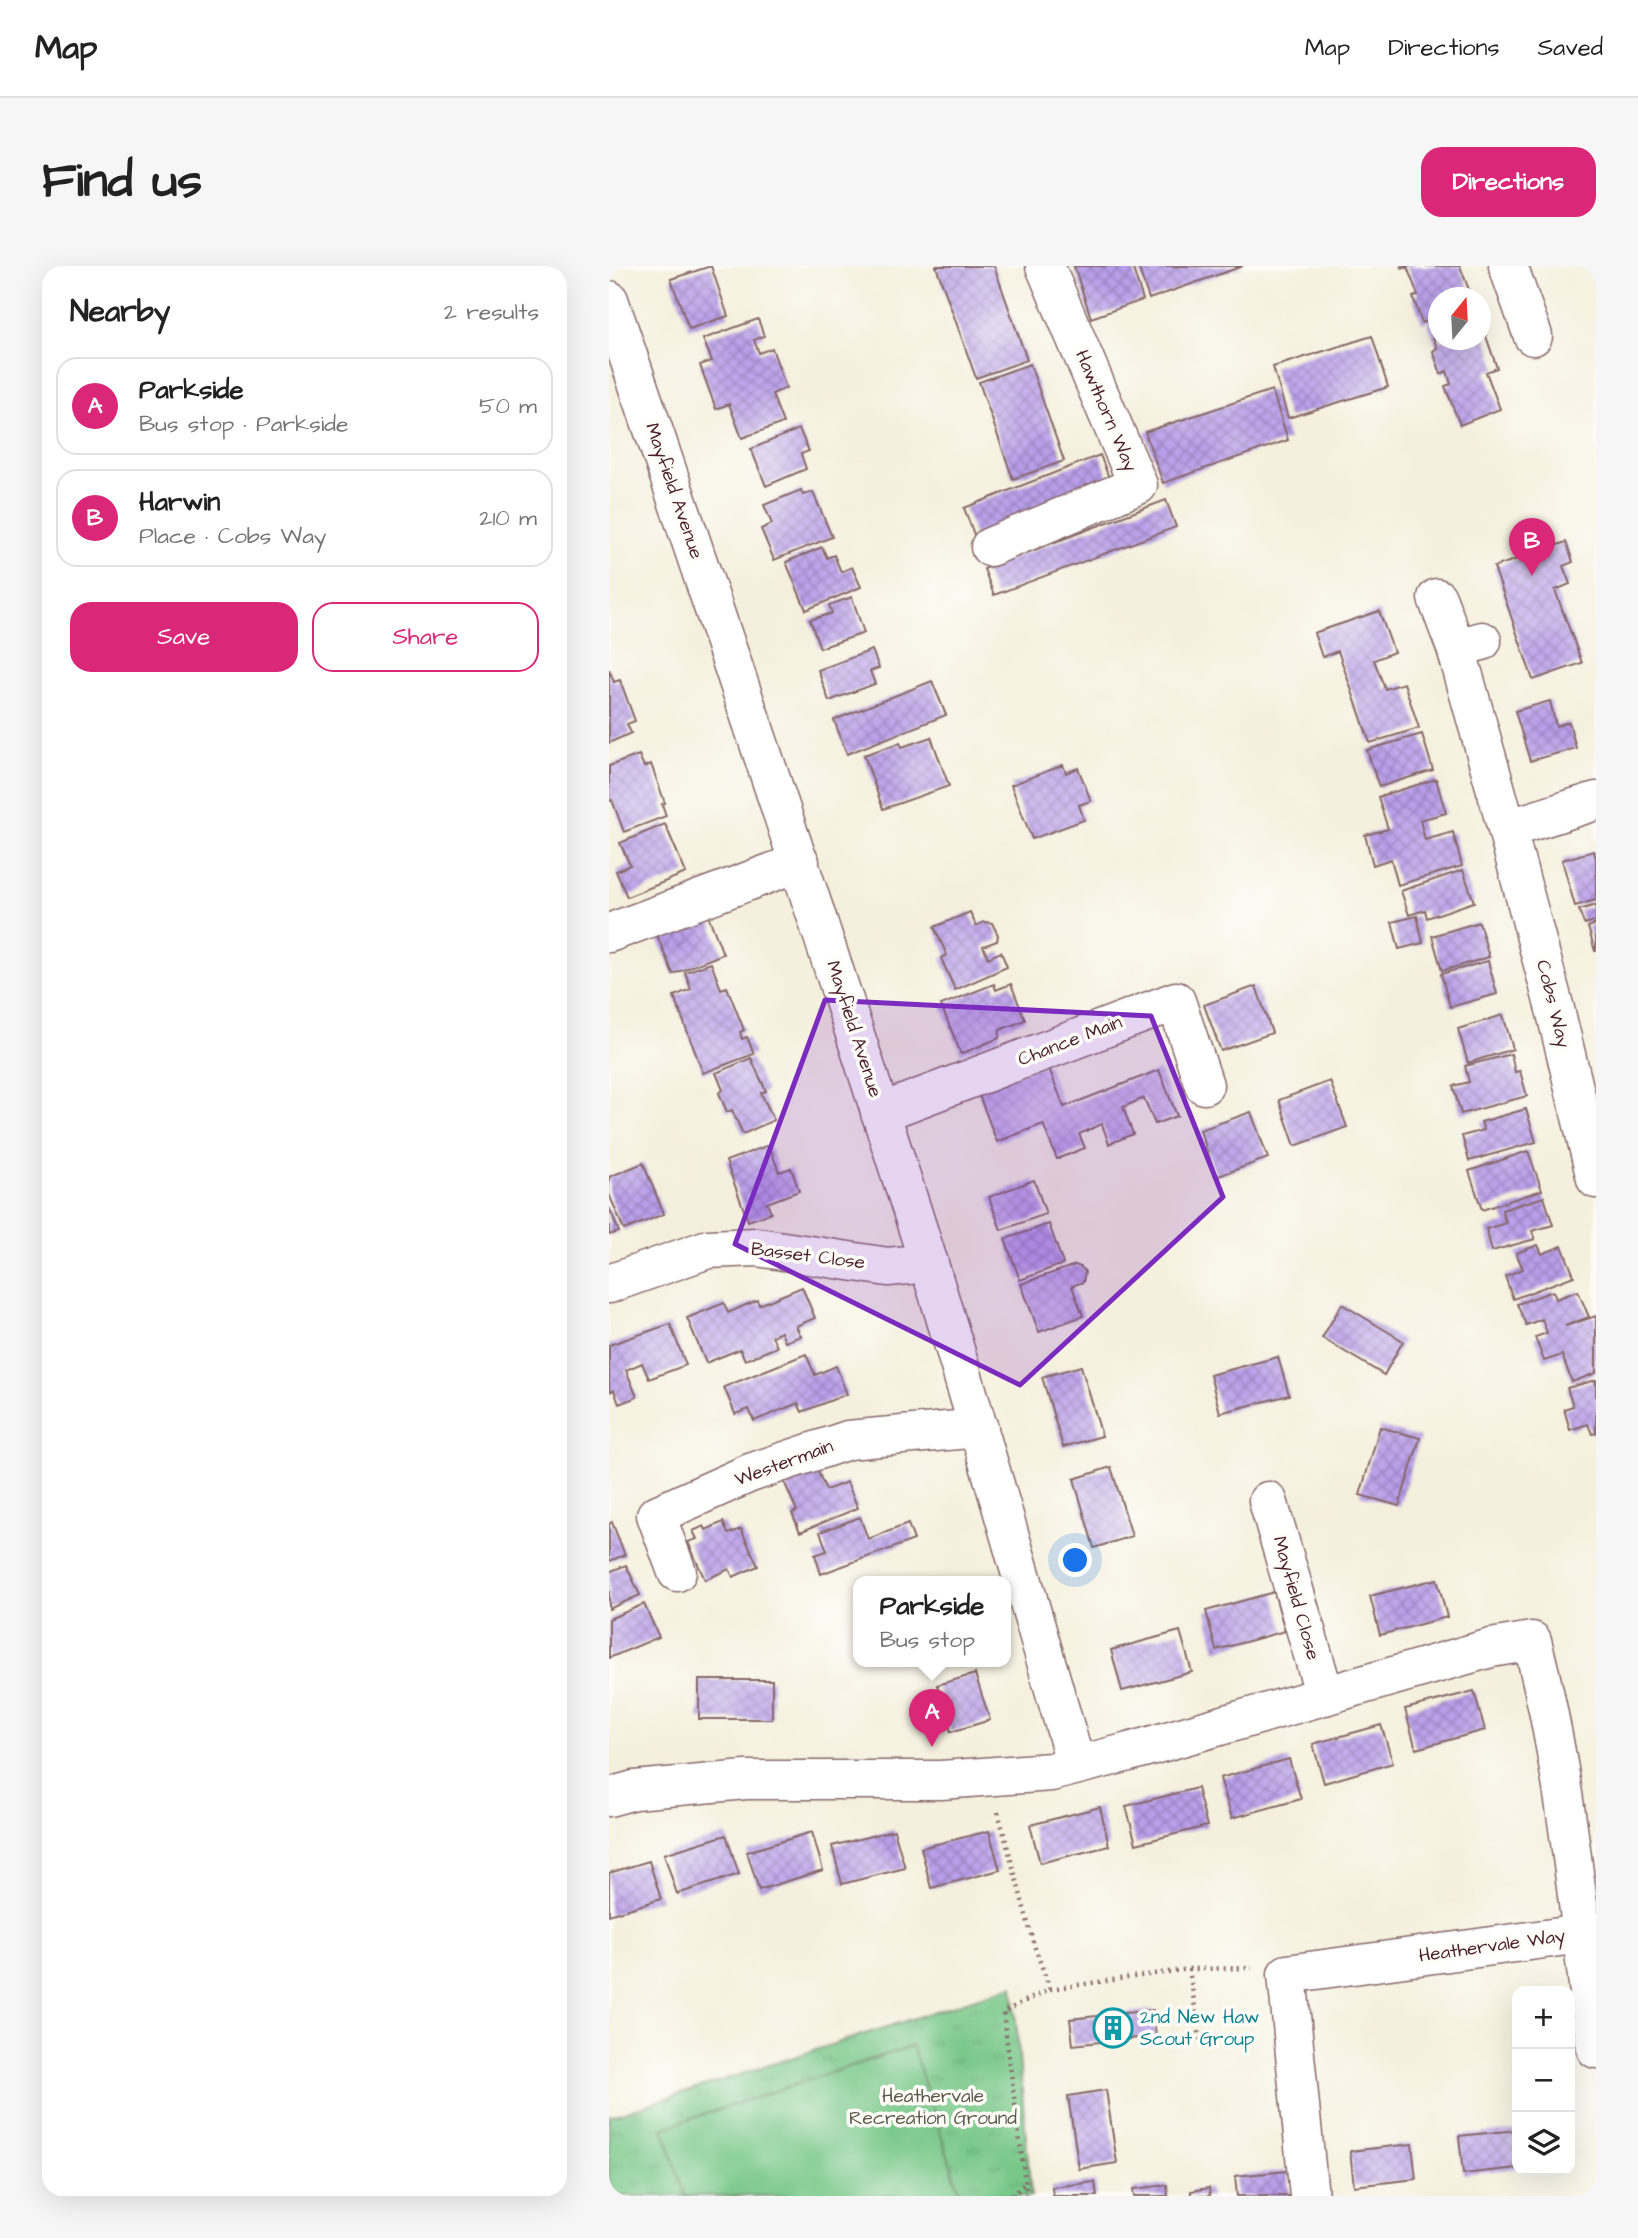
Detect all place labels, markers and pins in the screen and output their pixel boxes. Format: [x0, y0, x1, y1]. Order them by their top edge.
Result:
pin: B [1509, 518, 1555, 576]
pin: A [909, 1689, 955, 1747]
place label: 2nd New Haw Scout Group [1140, 2004, 1259, 2053]
building icon: 2nd New Haw Scout Group [1092, 2007, 1134, 2049]

